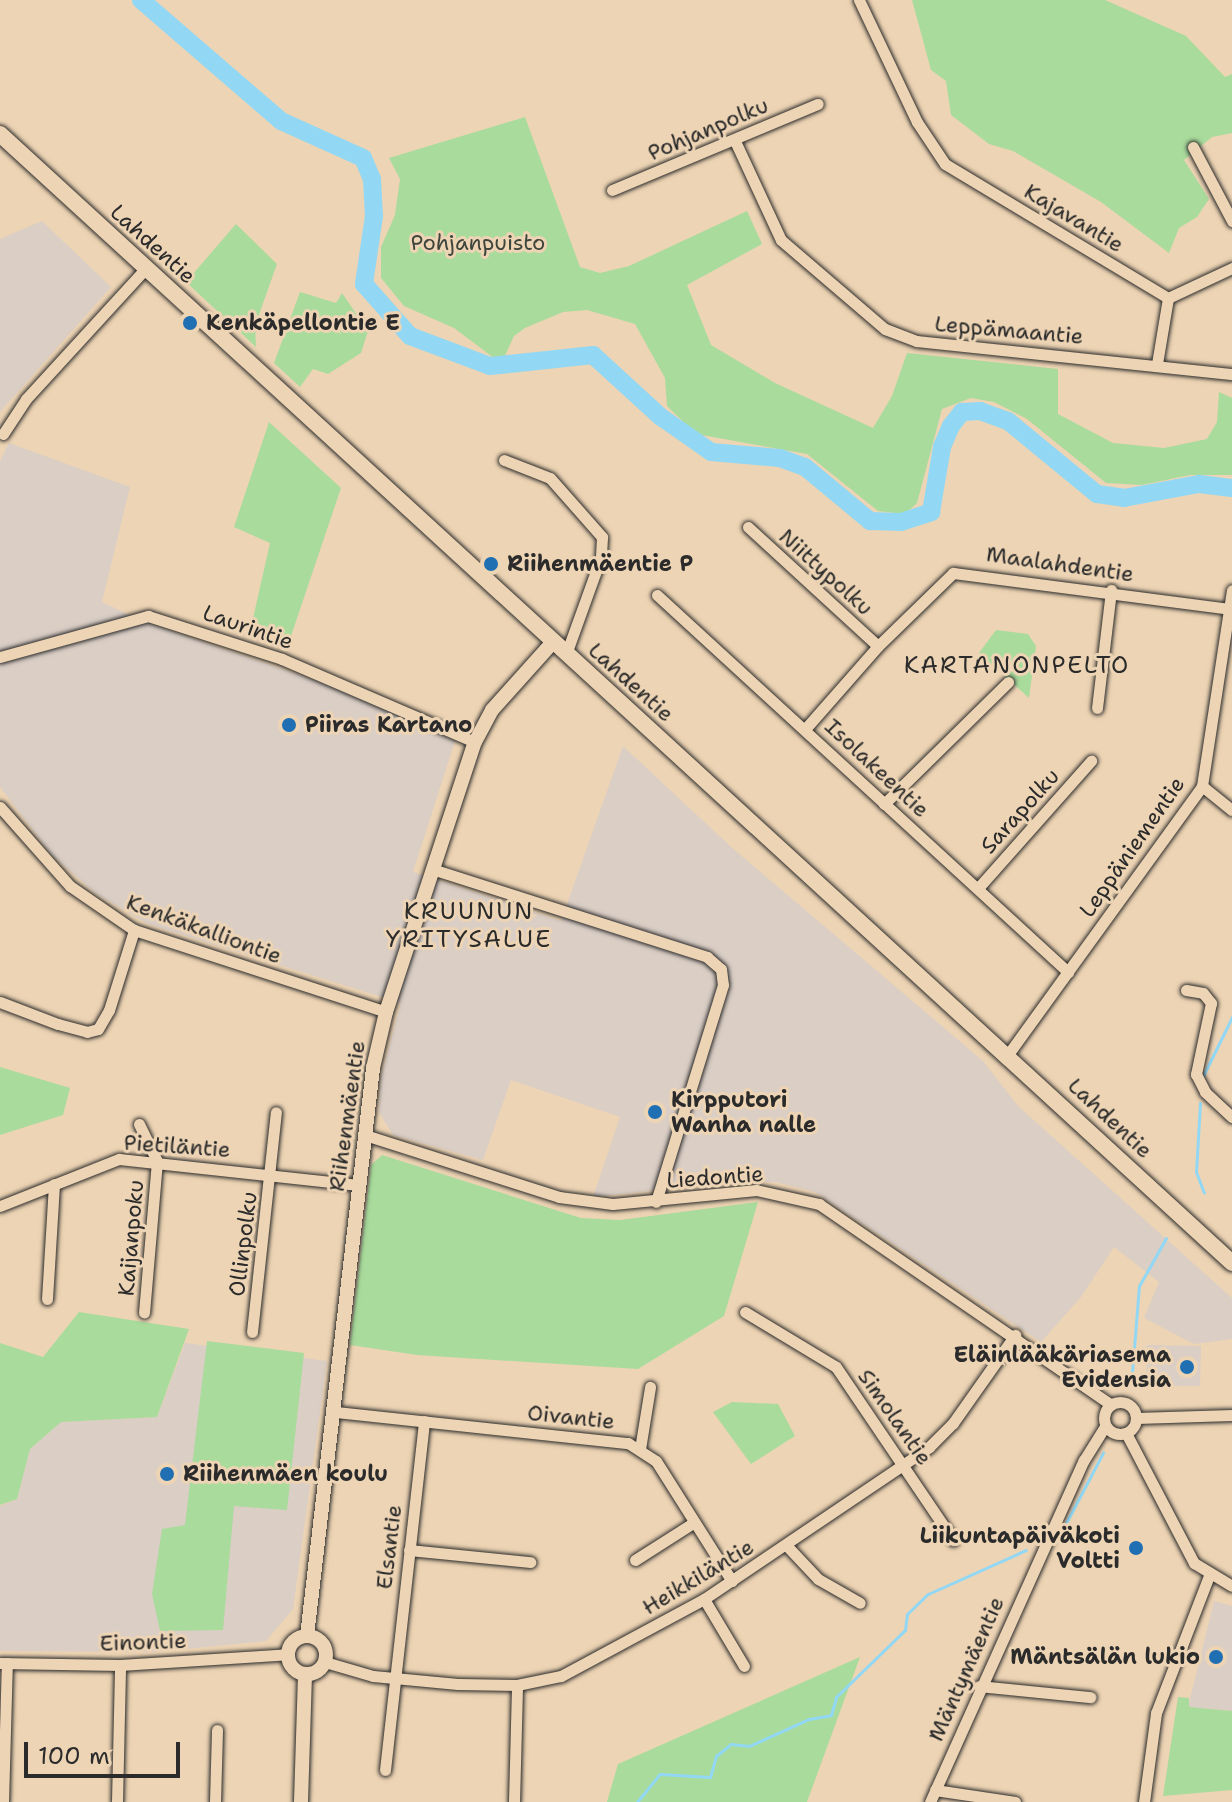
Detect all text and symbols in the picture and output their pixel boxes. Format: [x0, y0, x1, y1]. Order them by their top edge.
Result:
street label: Pohjanpolku [644, 92, 772, 166]
street label: Kajavantie [1019, 178, 1129, 258]
street label: Lahdentie [105, 199, 201, 289]
park label: Pohjanpuisto [411, 230, 545, 256]
place label: Kenkäpellontie E [206, 310, 400, 336]
street label: Leppämaantie [933, 310, 1085, 350]
marker: Kenkäpellontie E [181, 314, 199, 332]
street label: Niittypolku [774, 523, 878, 621]
street label: Maalahdentie [985, 541, 1135, 587]
place label: Riihenmäentie P [507, 551, 693, 577]
marker: Riihenmäentie P [482, 555, 500, 573]
street label: Laurintie [199, 599, 297, 655]
street label: Lahdentie [583, 637, 679, 727]
district label: KARTANONPELTO [904, 652, 1130, 680]
place label: Piiras Kartano [305, 712, 472, 738]
street label: Isolakeentie [819, 713, 935, 823]
marker: Piiras Kartano [280, 716, 298, 734]
street label: Sarapolku [975, 763, 1065, 859]
street label: Leppäniementie [1074, 772, 1190, 922]
street label: Kenkäkalliontie [123, 889, 285, 969]
district label: KRUUNUN YRITYSALUE [386, 898, 552, 954]
street label: Riihenmäentie [323, 1039, 371, 1193]
street label: Lahdentie [1062, 1072, 1158, 1164]
place label: Kirpputori Wanha nalle [671, 1086, 816, 1138]
marker: Kirpputori Wanha nalle [646, 1103, 664, 1121]
street label: Pietiläntie [123, 1129, 231, 1163]
street label: Liedontie [666, 1160, 764, 1194]
street label: Kaijanpoku [113, 1179, 149, 1297]
street label: Ollinpolku [223, 1190, 263, 1298]
place label: Eläinlääkäriasema Evidensia [954, 1341, 1171, 1392]
marker: Eläinlääkäriasema Evidensia [1178, 1358, 1196, 1376]
street label: Simolantie [852, 1364, 938, 1470]
street label: Oivantie [526, 1399, 616, 1435]
place label: Riihenmäen koulu [183, 1461, 388, 1487]
marker: Riihenmäen koulu [158, 1465, 176, 1483]
street label: Elsantie [371, 1503, 407, 1591]
place label: Liikuntapäiväkoti Voltti [920, 1522, 1120, 1574]
street label: Heikkiläntie [638, 1533, 758, 1621]
marker: Liikuntapäiväkoti Voltti [1127, 1539, 1145, 1557]
street label: Mäntymäentie [922, 1593, 1010, 1745]
street label: Einontie [99, 1627, 187, 1657]
place label: Mäntsälän lukio [1010, 1644, 1200, 1670]
marker: Mäntsälän lukio [1207, 1648, 1225, 1666]
scale bar [28, 1726, 184, 1776]
text: 100 m [38, 1740, 110, 1772]

